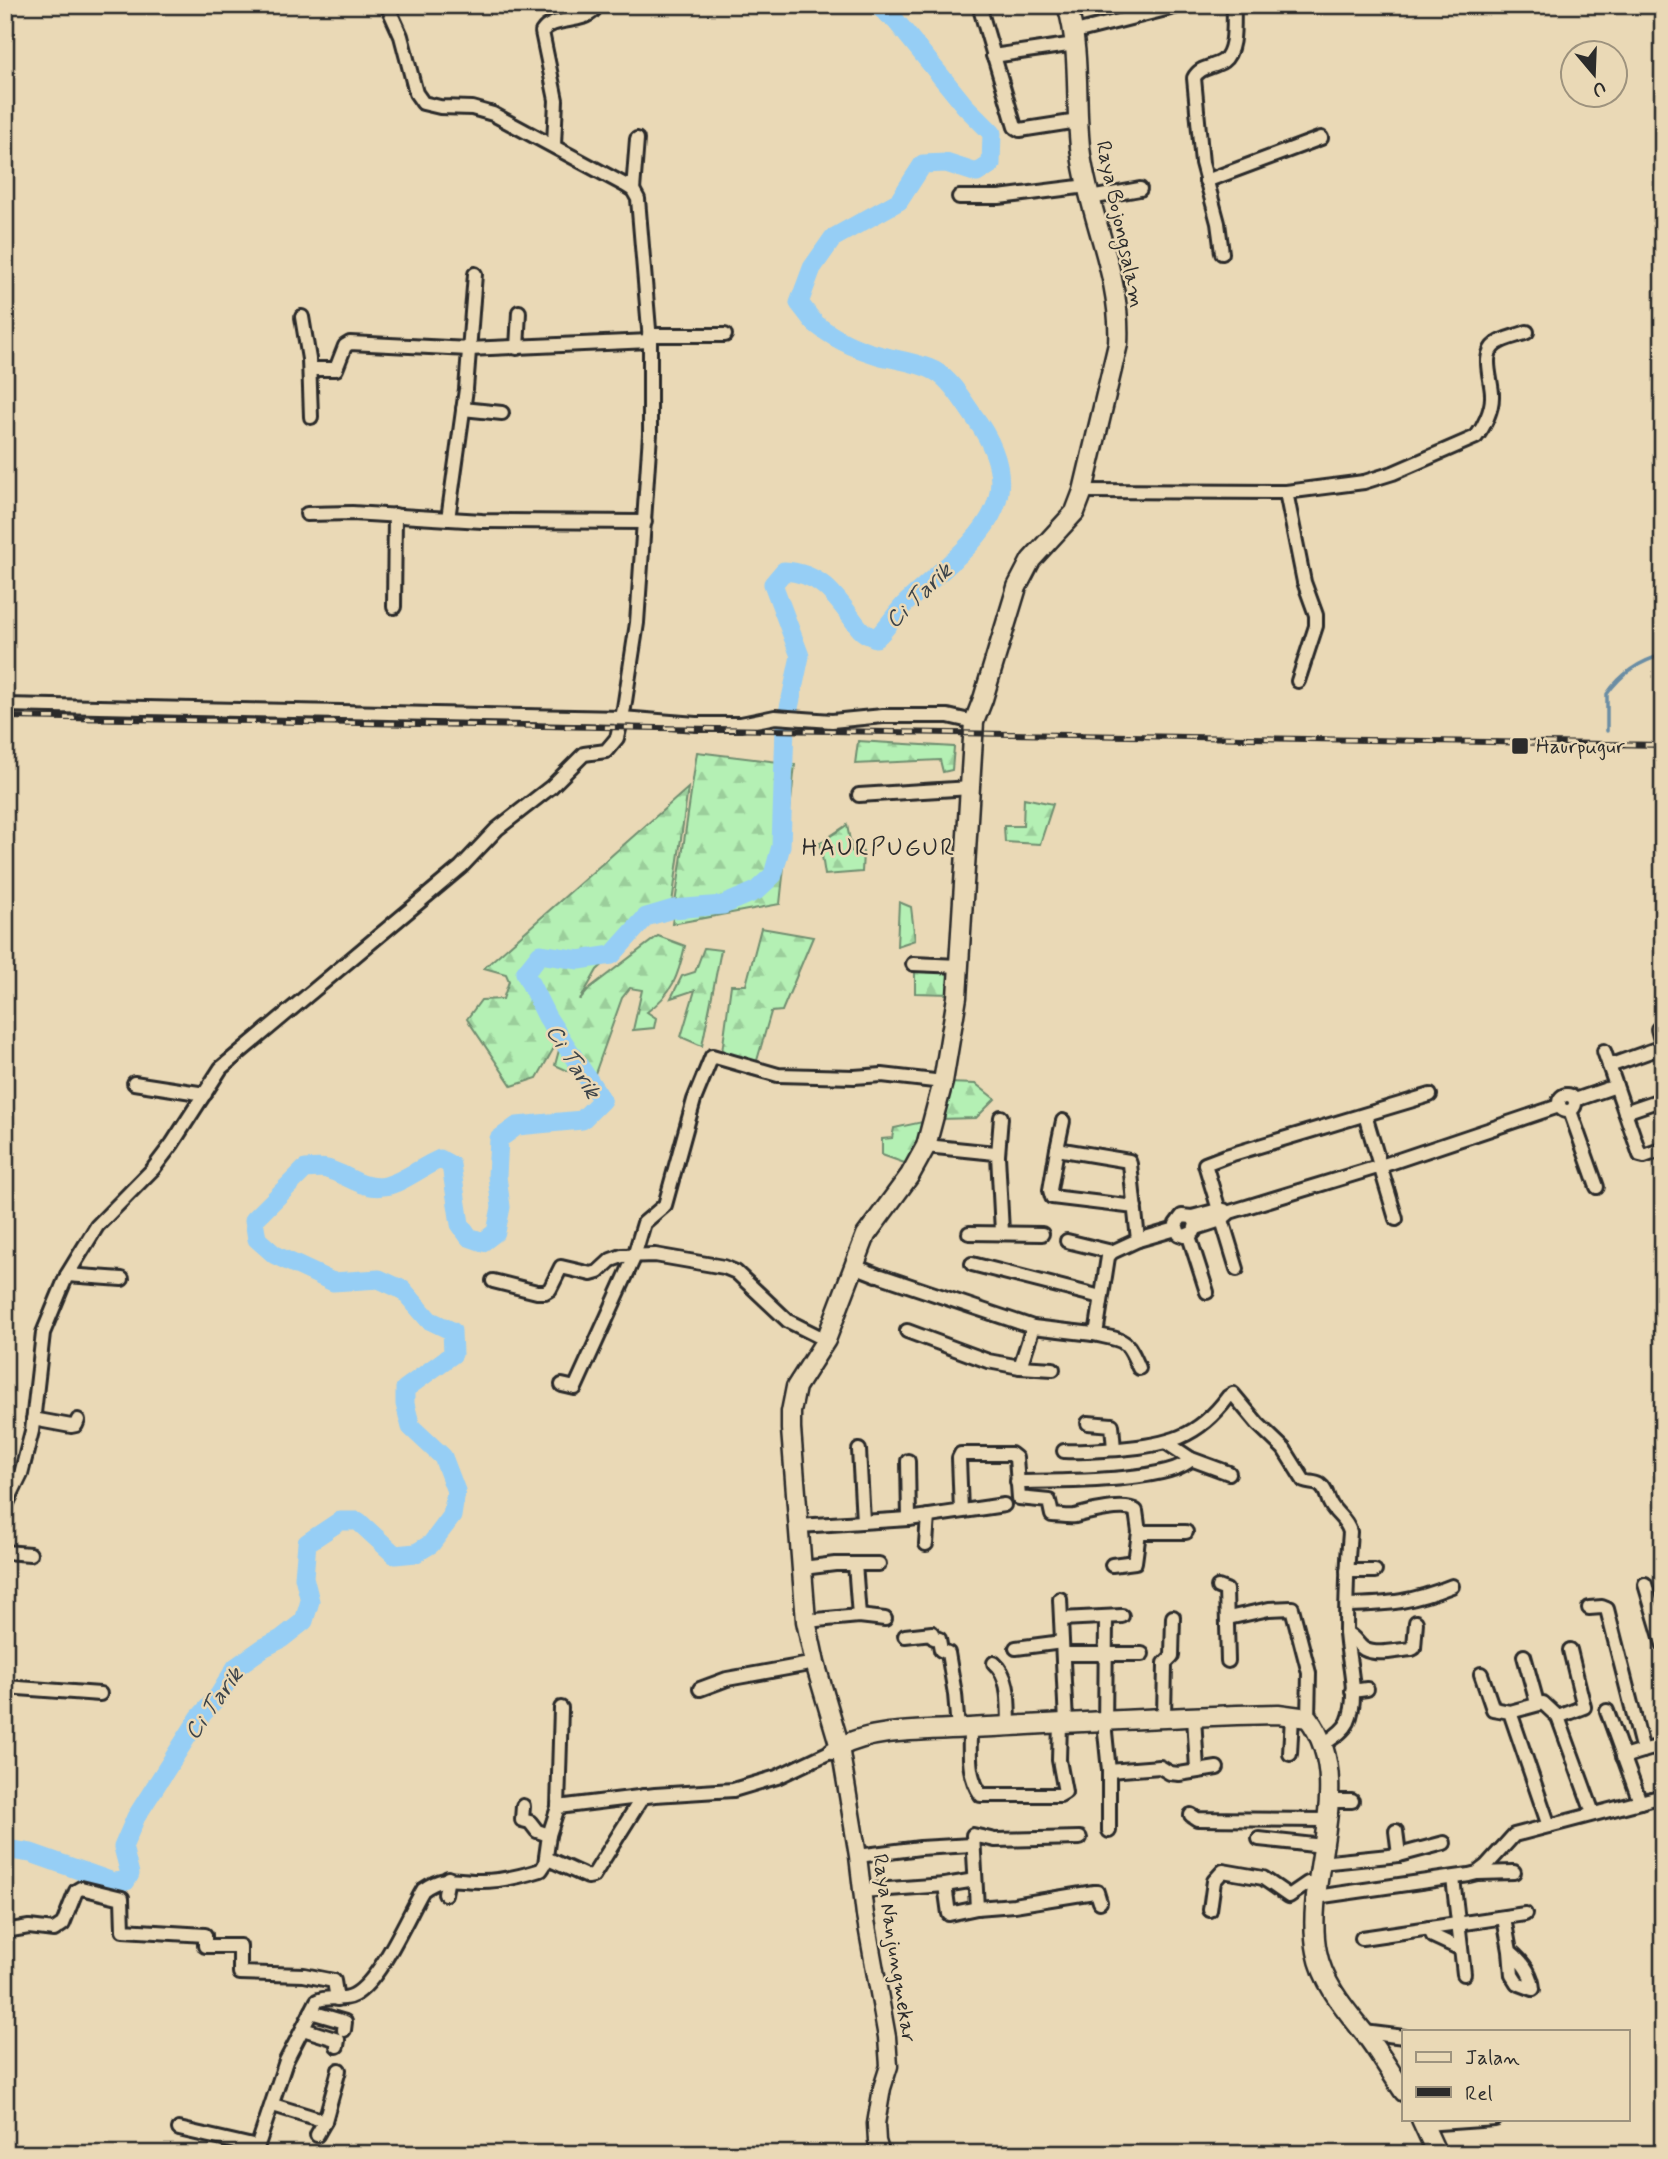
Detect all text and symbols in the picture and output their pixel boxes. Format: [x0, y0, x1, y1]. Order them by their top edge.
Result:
north arrow [1560, 38, 1630, 108]
text: U [1589, 75, 1609, 102]
street label: Raya Bojongsalam [1088, 138, 1151, 310]
water label: Ci Tarik [879, 556, 960, 636]
place label: Haurpugur [1536, 733, 1625, 761]
marker: Haurpugur [1510, 736, 1530, 756]
district label: HAURPUGUR [802, 833, 956, 864]
water label: Ci Tarik [538, 1019, 608, 1106]
water label: Ci Tarik [178, 1661, 252, 1746]
street label: Raya Nanjungmekar [865, 1852, 923, 2045]
legend [1402, 2030, 1630, 2120]
text: Jalan [1465, 2044, 1520, 2072]
text: Rel [1465, 2080, 1493, 2108]

